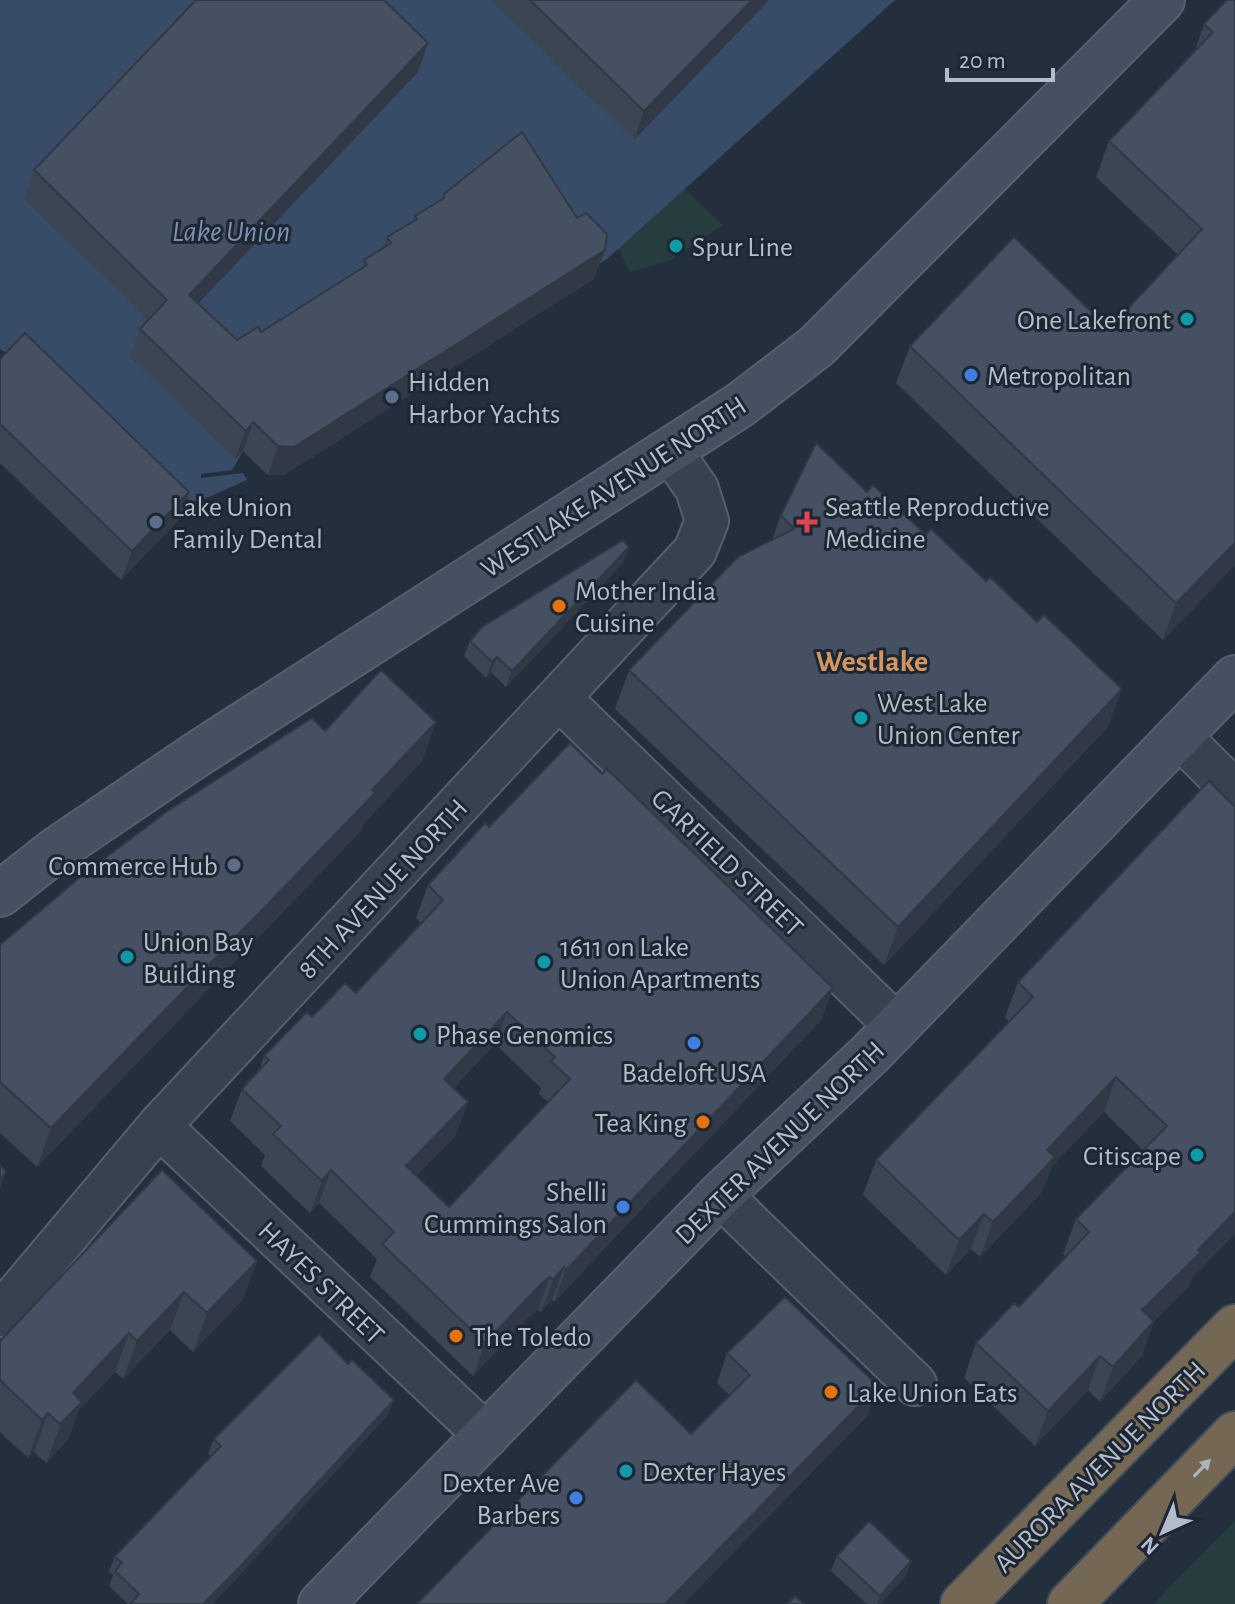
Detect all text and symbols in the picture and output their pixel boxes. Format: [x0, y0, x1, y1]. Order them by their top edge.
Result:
scale bar [947, 32, 1053, 82]
text: 20 m [959, 49, 1006, 73]
water label: Lake Union [172, 217, 290, 247]
place label: Spur Line [692, 234, 793, 262]
marker: Spur Line [667, 237, 685, 255]
place label: One Lakefront [1017, 307, 1171, 335]
marker: One Lakefront [1178, 310, 1196, 328]
place label: Metropolitan [987, 363, 1131, 391]
marker: Metropolitan [962, 366, 980, 384]
place label: Hidden Harbor Yachts [408, 369, 560, 429]
marker: Hidden Harbor Yachts [383, 388, 401, 406]
street label: WESTLAKE AVENUE NORTH [477, 392, 752, 584]
place label: Lake Union Family Dental [172, 494, 323, 554]
place label: Seattle Reproductive Medicine [825, 494, 1050, 554]
marker: Seattle Reproductive Medicine [796, 511, 818, 533]
marker: Lake Union Family Dental [147, 513, 165, 531]
place label: Mother India Cuisine [575, 578, 716, 638]
marker: Mother India Cuisine [550, 597, 568, 615]
district label: Westlake [816, 647, 928, 677]
place label: West Lake Union Center [877, 690, 1020, 750]
marker: West Lake Union Center [852, 709, 870, 727]
street label: GARFIELD STREET [645, 784, 808, 943]
street label: 8TH AVENUE NORTH [293, 794, 474, 985]
place label: Commerce Hub [48, 853, 218, 881]
marker: Commerce Hub [225, 856, 243, 874]
place label: Union Bay Building [143, 929, 253, 989]
place label: 1611 on Lake Union Apartments [560, 934, 760, 994]
marker: Union Bay Building [118, 948, 136, 966]
marker: 1611 on Lake Union Apartments [535, 953, 553, 971]
place label: Phase Genomics [436, 1022, 613, 1050]
marker: Phase Genomics [411, 1025, 429, 1043]
marker: Badeloft USA [685, 1034, 703, 1052]
street label: DEXTER AVENUE NORTH [670, 1037, 890, 1250]
place label: Badeloft USA [622, 1060, 766, 1088]
place label: Tea King [594, 1110, 687, 1138]
marker: Tea King [694, 1113, 712, 1131]
place label: Citiscape [1083, 1143, 1181, 1171]
marker: Citiscape [1188, 1146, 1206, 1164]
place label: Shelli Cummings Salon [424, 1179, 607, 1239]
marker: Shelli Cummings Salon [614, 1198, 632, 1216]
street label: HAYES STREET [252, 1217, 389, 1350]
place label: The Toledo [472, 1324, 591, 1352]
marker: The Toledo [447, 1327, 465, 1345]
street label: AURORA AVENUE NORTH [986, 1353, 1212, 1579]
place label: Lake Union Eats [847, 1380, 1017, 1408]
marker: Lake Union Eats [822, 1383, 840, 1401]
place label: Dexter Hayes [642, 1459, 786, 1487]
one-way arrow [1192, 1459, 1211, 1478]
marker: Dexter Hayes [617, 1462, 635, 1480]
place label: Dexter Ave Barbers [442, 1470, 560, 1530]
marker: Dexter Ave Barbers [567, 1489, 585, 1507]
north arrow [1123, 1492, 1203, 1572]

